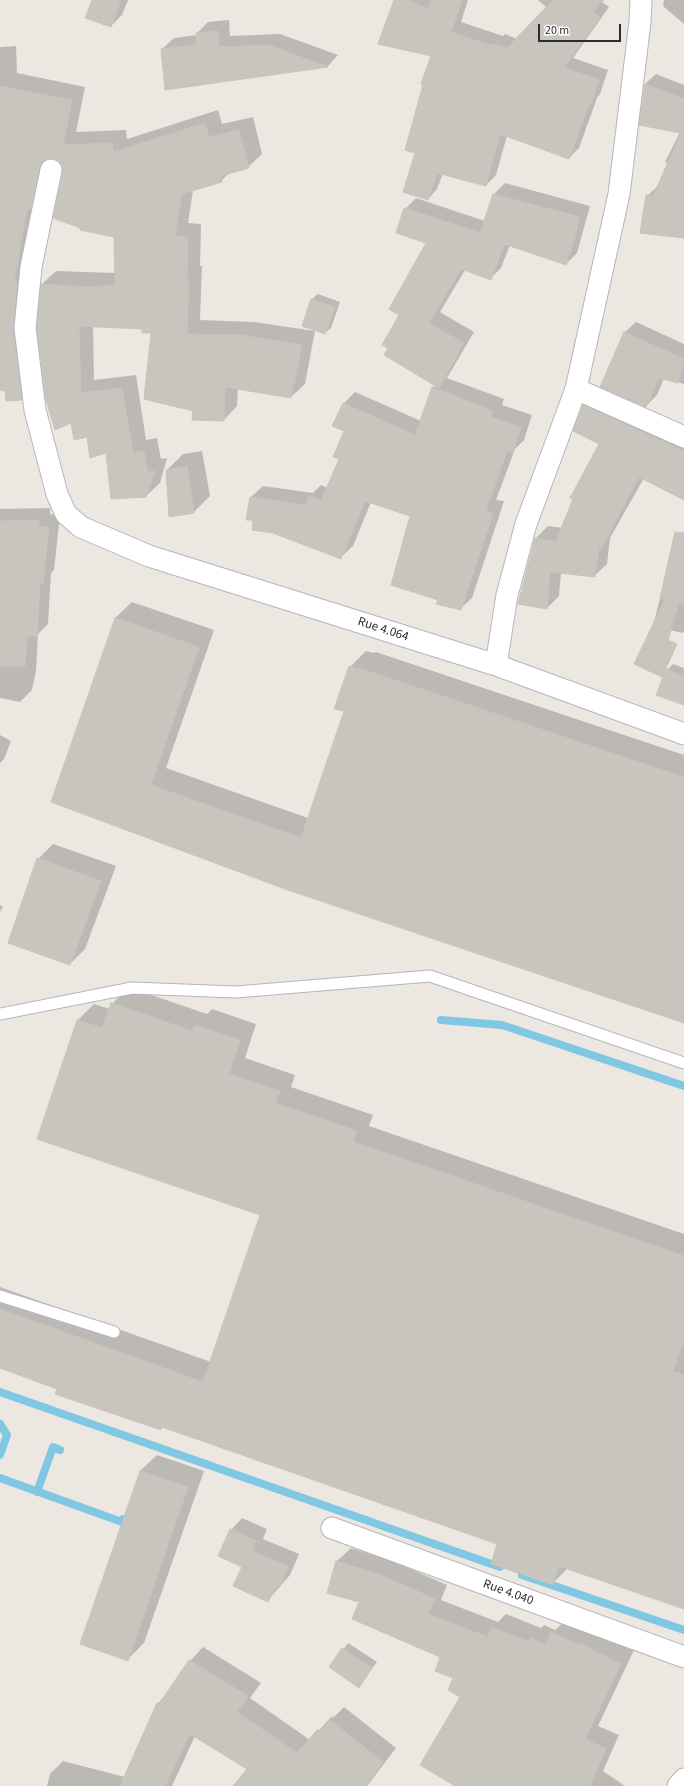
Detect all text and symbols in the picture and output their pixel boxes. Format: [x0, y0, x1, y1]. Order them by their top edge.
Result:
scale bar [540, 16, 623, 42]
text: 20 m [545, 22, 569, 39]
street label: Rue 4.064 [356, 614, 410, 646]
street label: Rue 4.040 [481, 1577, 535, 1609]

